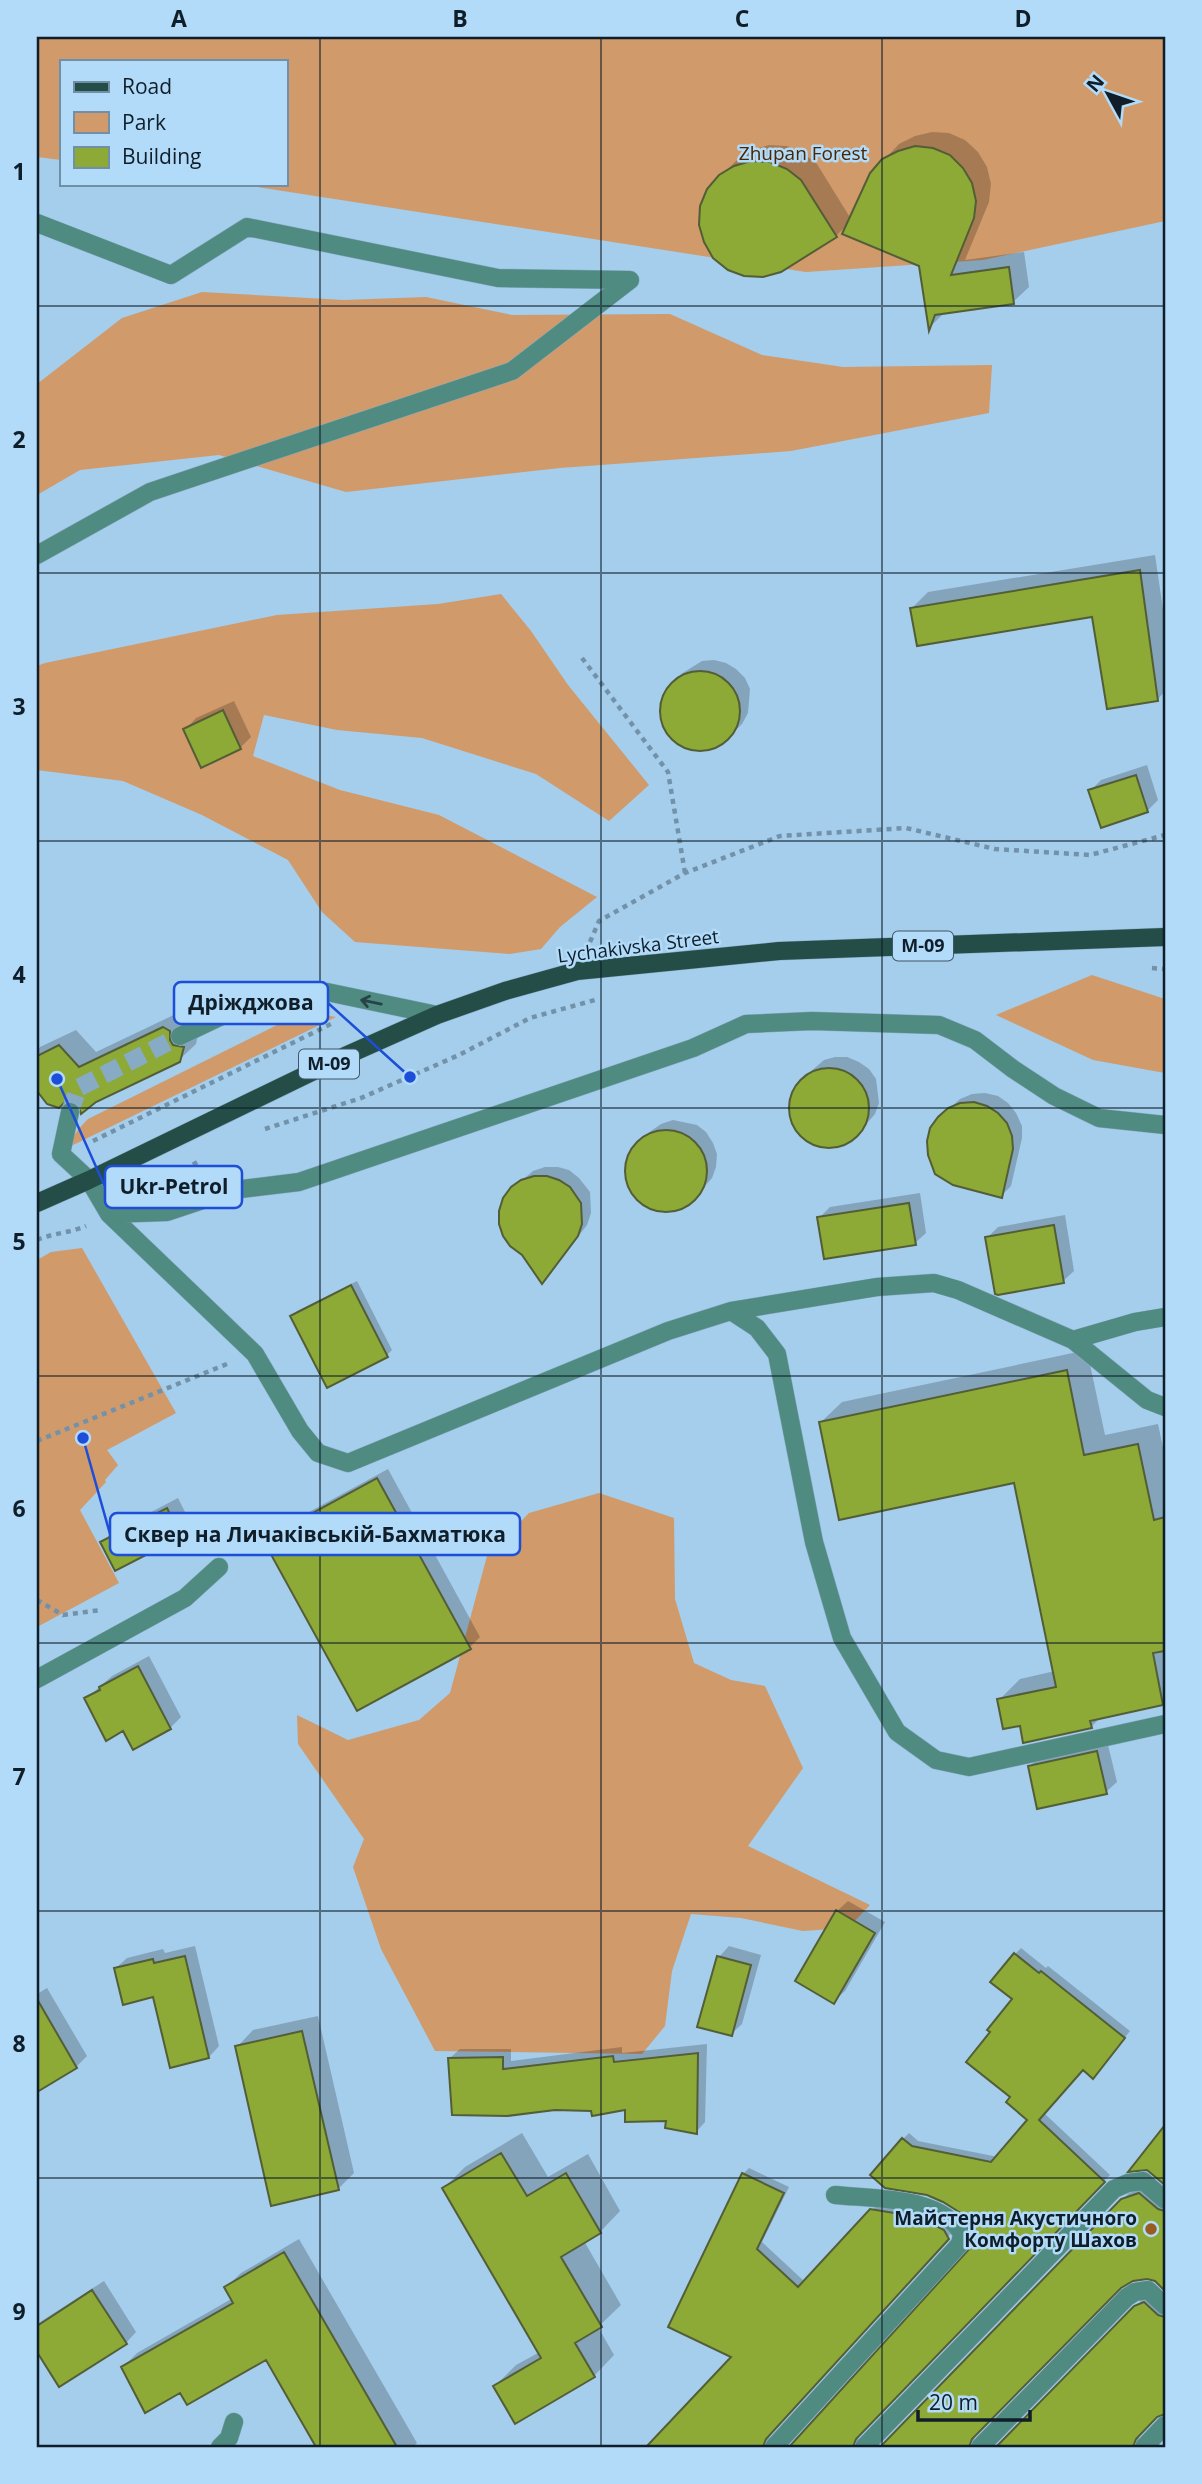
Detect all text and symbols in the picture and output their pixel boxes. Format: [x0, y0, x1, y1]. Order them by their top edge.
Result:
text: A [171, 2, 187, 34]
text: B [452, 2, 468, 34]
text: C [735, 2, 749, 34]
text: D [1014, 2, 1032, 34]
legend [60, 60, 287, 186]
north arrow [1072, 60, 1142, 130]
text: N [1080, 69, 1110, 97]
text: Road [122, 72, 172, 100]
text: Park [122, 108, 166, 136]
park label: Zhupan Forest [739, 140, 867, 166]
text: Building [122, 142, 201, 170]
text: 1 [12, 155, 26, 187]
text: 2 [12, 423, 26, 455]
text: 3 [12, 690, 26, 722]
street label: Lychakivska Street [556, 923, 721, 969]
road number: М-09 [893, 931, 953, 960]
text: 4 [12, 958, 26, 990]
callout: Дріжджова [174, 982, 328, 1024]
text: Дріжджова [188, 988, 314, 1016]
one-way arrow [360, 994, 383, 1008]
road number: М-09 [299, 1050, 359, 1078]
callout: Ukr-Petrol [105, 1166, 242, 1208]
text: Ukr-Petrol [120, 1172, 228, 1200]
text: 5 [12, 1225, 26, 1257]
text: 6 [12, 1492, 26, 1524]
callout: Сквер на Личаківській-Бахматюка [110, 1513, 520, 1555]
text: Сквер на Личаківській-Бахматюка [124, 1520, 506, 1548]
text: 7 [12, 1760, 26, 1792]
text: 8 [12, 2027, 26, 2059]
place label: Майстерня Акустичного Комфорту Шахов [894, 2205, 1137, 2253]
marker: Майстерня Акустичного Комфорту Шахов [1143, 2221, 1159, 2237]
text: 9 [12, 2295, 26, 2327]
scale bar [918, 2379, 1030, 2423]
text: 20 m [929, 2388, 978, 2416]

